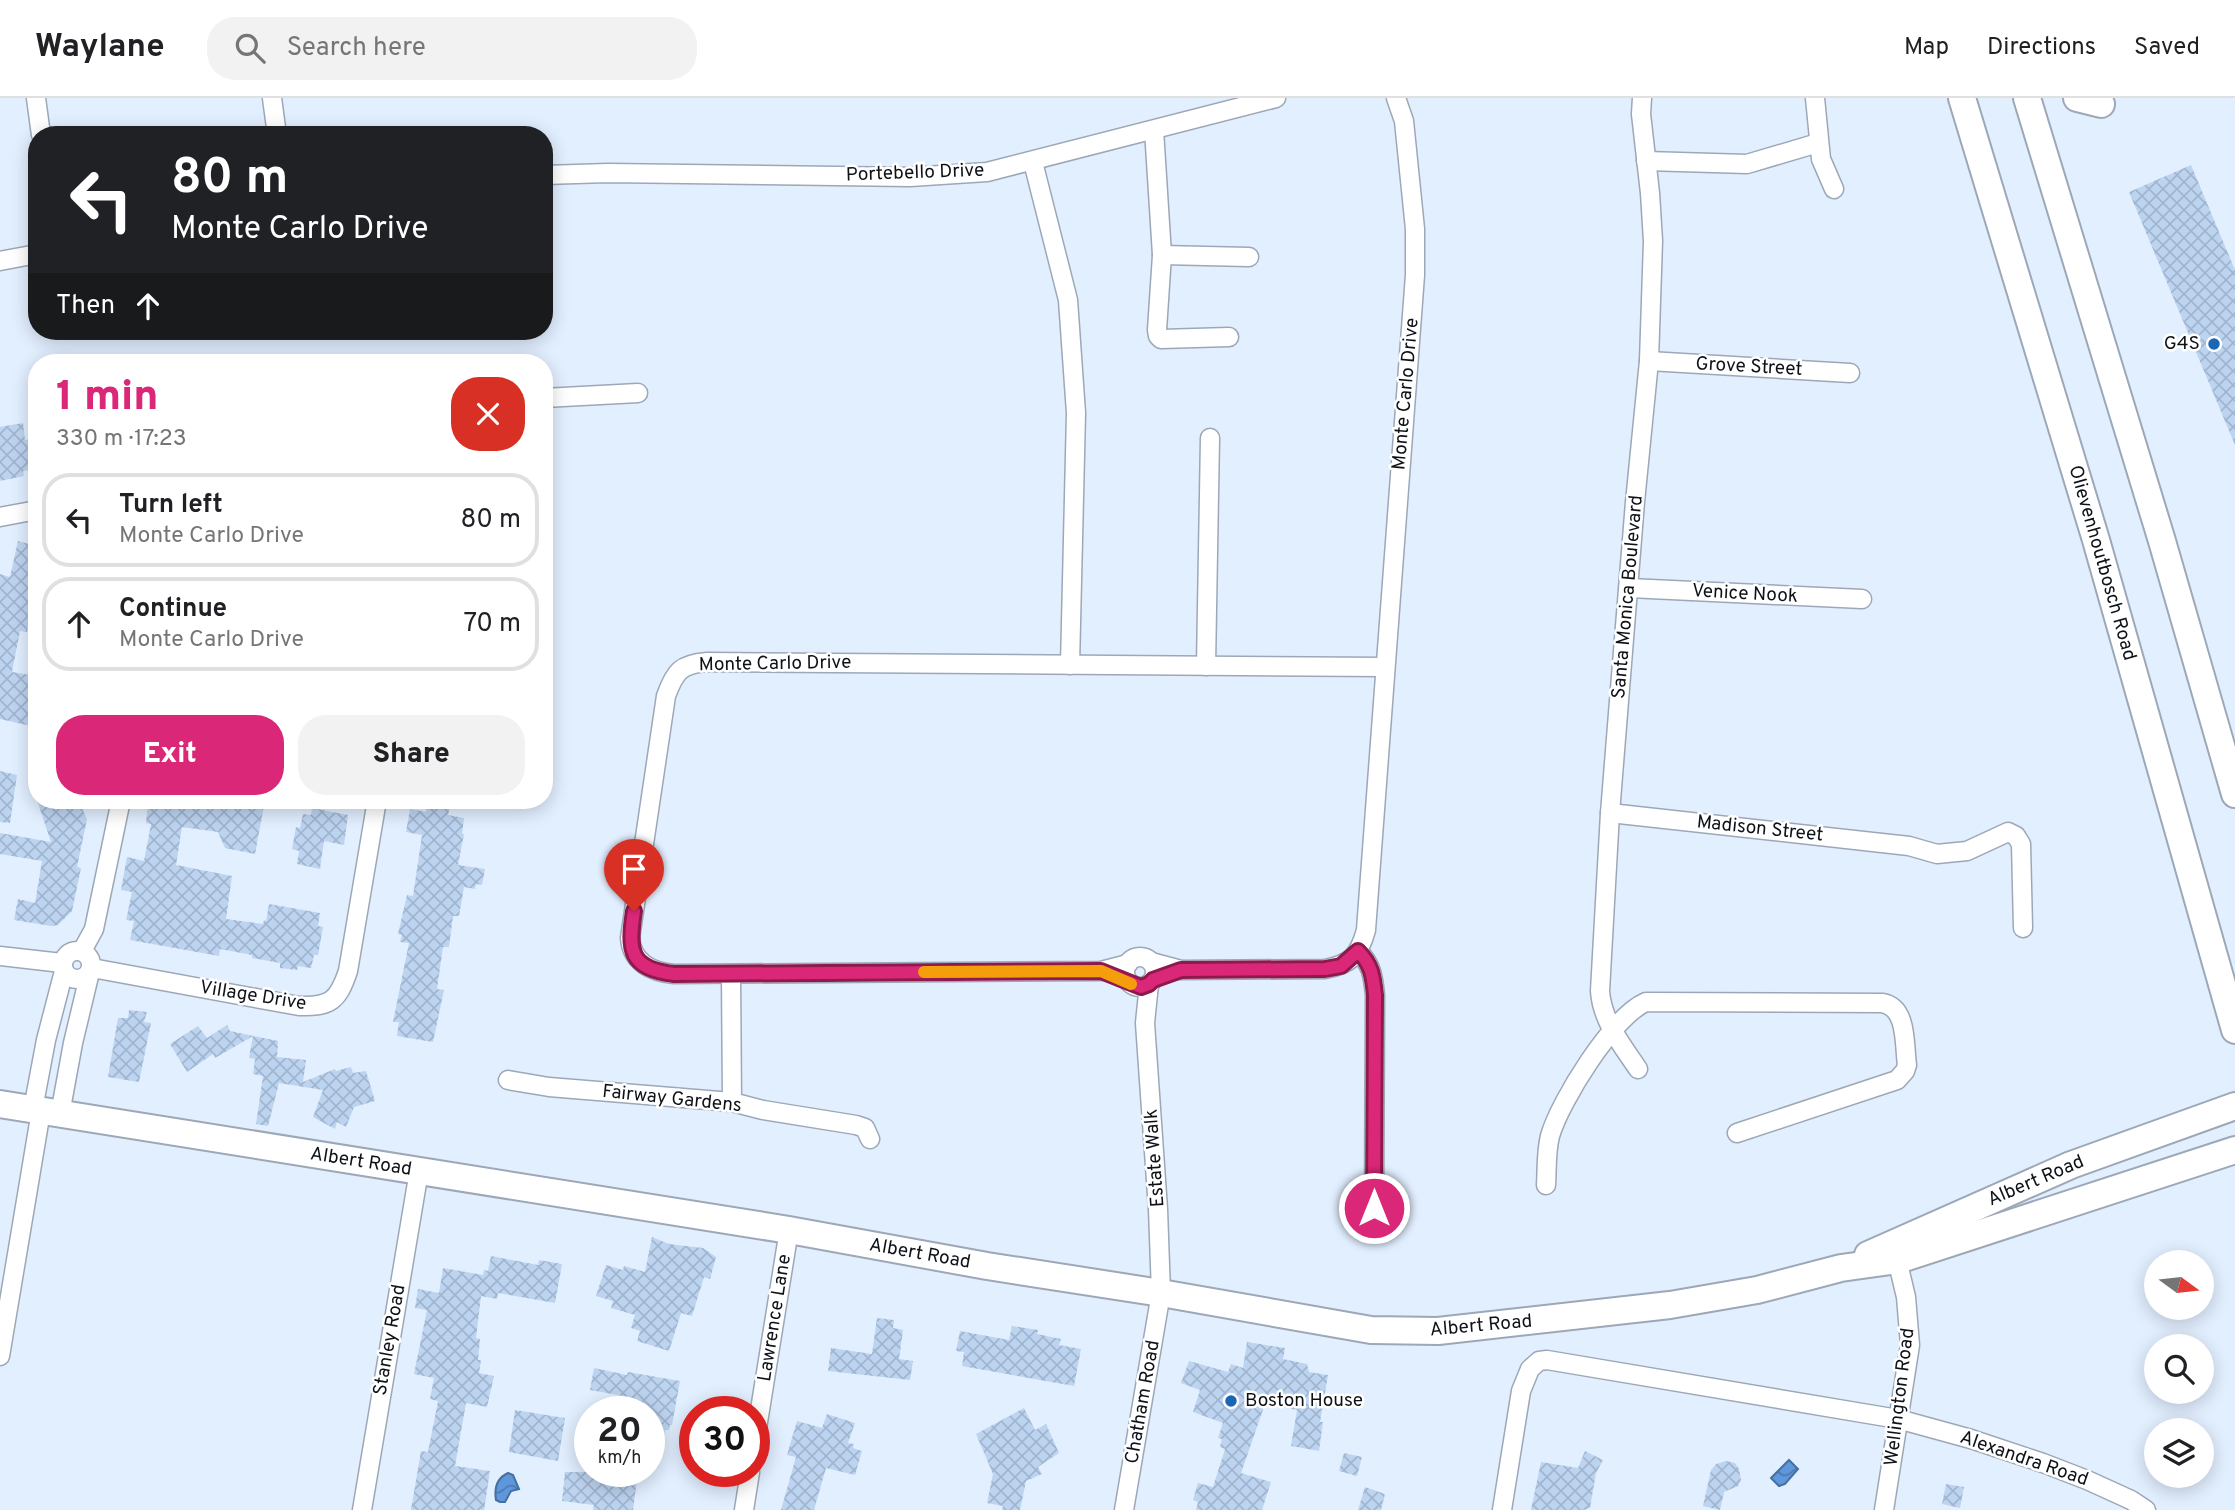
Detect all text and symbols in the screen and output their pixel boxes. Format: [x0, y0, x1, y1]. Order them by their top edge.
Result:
search box [207, 17, 697, 80]
text: Waylane [35, 27, 165, 69]
icon: search [231, 29, 269, 67]
text: Search here [287, 32, 426, 65]
text: Map [1904, 33, 1949, 63]
text: Directions [1987, 33, 2096, 63]
text: Saved [2134, 33, 2200, 63]
text: 80 m [171, 149, 288, 211]
icon: left [56, 154, 147, 245]
street label: Portebello Drive [845, 159, 985, 187]
text: Monte Carlo Drive [171, 210, 428, 250]
icon: ahead [129, 287, 167, 325]
text: Then [56, 290, 115, 323]
street label: Monte Carlo Drive [1387, 317, 1425, 471]
place label: G4S [2164, 332, 2200, 356]
marker: G4S [2206, 336, 2222, 352]
street label: Grove Street [1695, 352, 1803, 382]
text: 1 min [56, 372, 159, 425]
button: close [451, 377, 525, 451]
text: 330 m · 17:23 [56, 425, 187, 454]
street label: Olievenhoutbosch Road [2063, 463, 2141, 663]
text: Turn left [119, 489, 223, 522]
street label: Santa Monica Boulevard [1607, 494, 1649, 700]
icon: left [60, 501, 98, 539]
text: 80 m [461, 504, 521, 537]
text: Monte Carlo Drive [119, 522, 304, 551]
street label: Venice Nook [1691, 579, 1799, 609]
text: Continue [119, 593, 227, 626]
icon: ahead [60, 605, 98, 643]
text: 70 m [463, 608, 521, 641]
text: Monte Carlo Drive [119, 626, 304, 655]
street label: Monte Carlo Drive [698, 651, 852, 677]
button: Exit [56, 715, 284, 795]
button: Share [298, 715, 525, 795]
street label: Madison Street [1696, 810, 1824, 848]
pin [604, 839, 664, 911]
icon: arrive [615, 850, 653, 888]
street label: Village Drive [198, 976, 308, 1016]
street label: Fairway Gardens [601, 1080, 743, 1118]
street label: Estate Walk [1140, 1108, 1170, 1208]
street label: Albert Road [308, 1142, 414, 1182]
street label: Albert Road [1984, 1150, 2088, 1212]
position arrow [1337, 1171, 1411, 1245]
street label: Albert Road [867, 1233, 973, 1275]
north arrow [2144, 1250, 2214, 1320]
map controls [2144, 1250, 2214, 1488]
street label: Lawrence Lane [753, 1253, 797, 1383]
street label: Stanley Road [368, 1283, 412, 1397]
street label: Albert Road [1429, 1310, 1533, 1342]
street label: Wellington Road [1880, 1327, 1920, 1467]
button: search [2144, 1334, 2214, 1404]
street label: Chatham Road [1120, 1338, 1166, 1466]
place label: Boston House [1245, 1389, 1363, 1413]
marker: Boston House [1223, 1393, 1239, 1409]
speed limit sign: 30 [679, 1396, 770, 1487]
text: 20 [597, 1410, 642, 1454]
button: layers [2144, 1418, 2214, 1488]
street label: Alexandra Road [1957, 1426, 2091, 1492]
text: km/h [598, 1447, 641, 1470]

